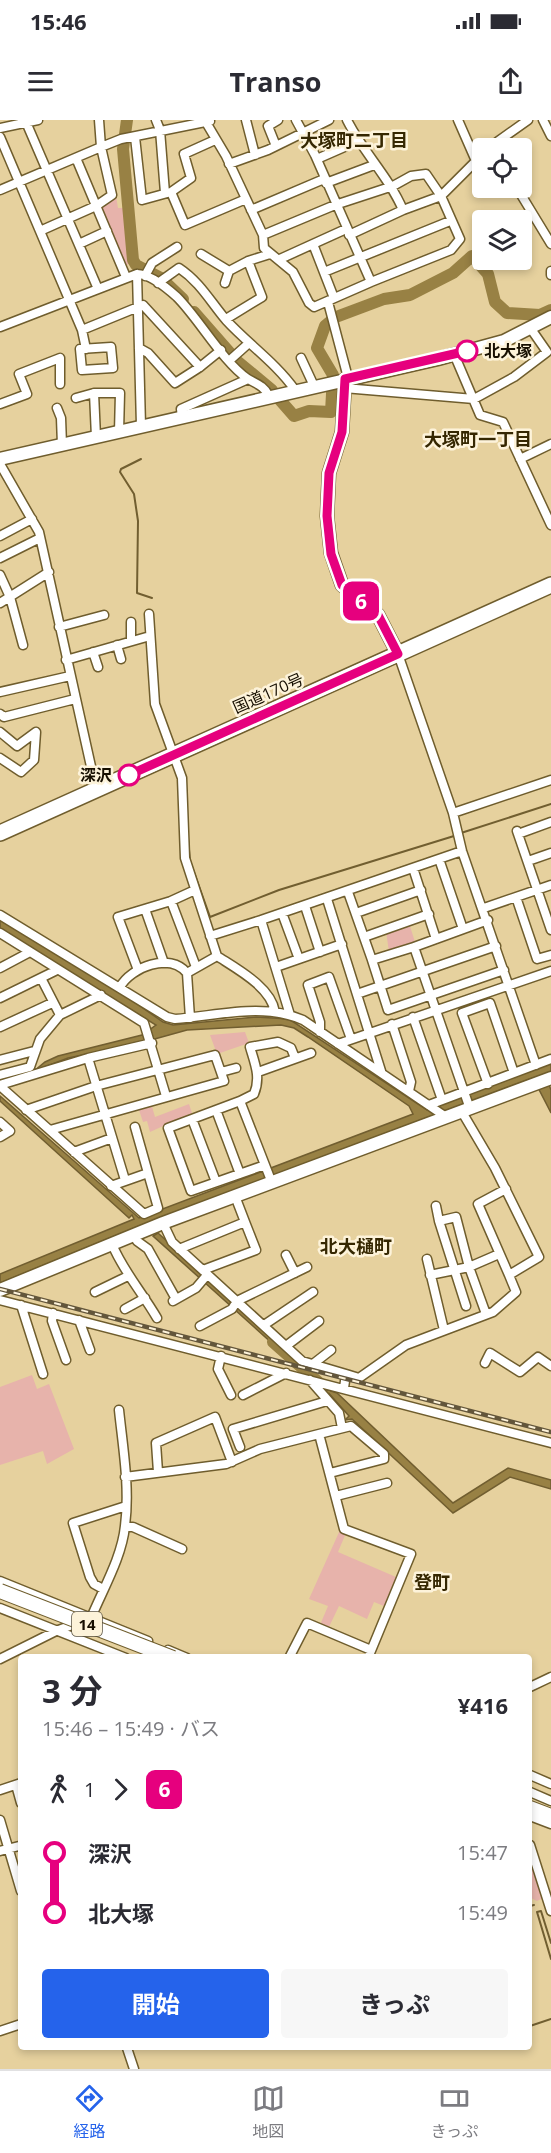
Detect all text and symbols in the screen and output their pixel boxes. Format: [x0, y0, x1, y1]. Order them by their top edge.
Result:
text: 15:46 [30, 6, 87, 36]
text: Transo [229, 63, 322, 100]
icon: menu [24, 65, 57, 98]
icon: share [494, 65, 527, 98]
district label: 大塚町二丁目 [300, 128, 408, 152]
map controls [472, 138, 532, 270]
button: locate [472, 138, 532, 198]
button: layers [472, 210, 532, 270]
marker: 北大塚 [456, 340, 478, 362]
place label: 北大塚 [484, 340, 532, 362]
district label: 大塚町一丁目 [424, 427, 532, 451]
line badge: 6 [342, 582, 380, 620]
text: 6 [355, 587, 367, 615]
street label: 国道170号 [229, 668, 307, 718]
place label: 深沢 [80, 764, 112, 786]
marker: 深沢 [118, 764, 140, 786]
district label: 北大樋町 [320, 1234, 392, 1258]
district label: 登町 [414, 1570, 450, 1594]
road number: 14 [72, 1612, 102, 1636]
text: 3 分 [42, 1668, 102, 1713]
text: ¥416 [458, 1690, 508, 1720]
text: 15:46 – 15:49 · バス [42, 1715, 220, 1742]
icon: walk [42, 1773, 75, 1806]
icon: forward [104, 1773, 137, 1806]
text: 6 [158, 1775, 170, 1803]
text: 1 [84, 1776, 95, 1803]
text: 深沢 [88, 1838, 132, 1868]
text: 15:47 [457, 1839, 508, 1866]
text: 北大塚 [88, 1898, 154, 1928]
text: 15:49 [457, 1899, 508, 1926]
button: 開始 [42, 1969, 269, 2038]
button: きっぷ [281, 1969, 508, 2038]
tab: 経路 [73, 2082, 106, 2142]
tab: 地図 [252, 2082, 285, 2142]
tab: きっぷ [431, 2082, 478, 2142]

